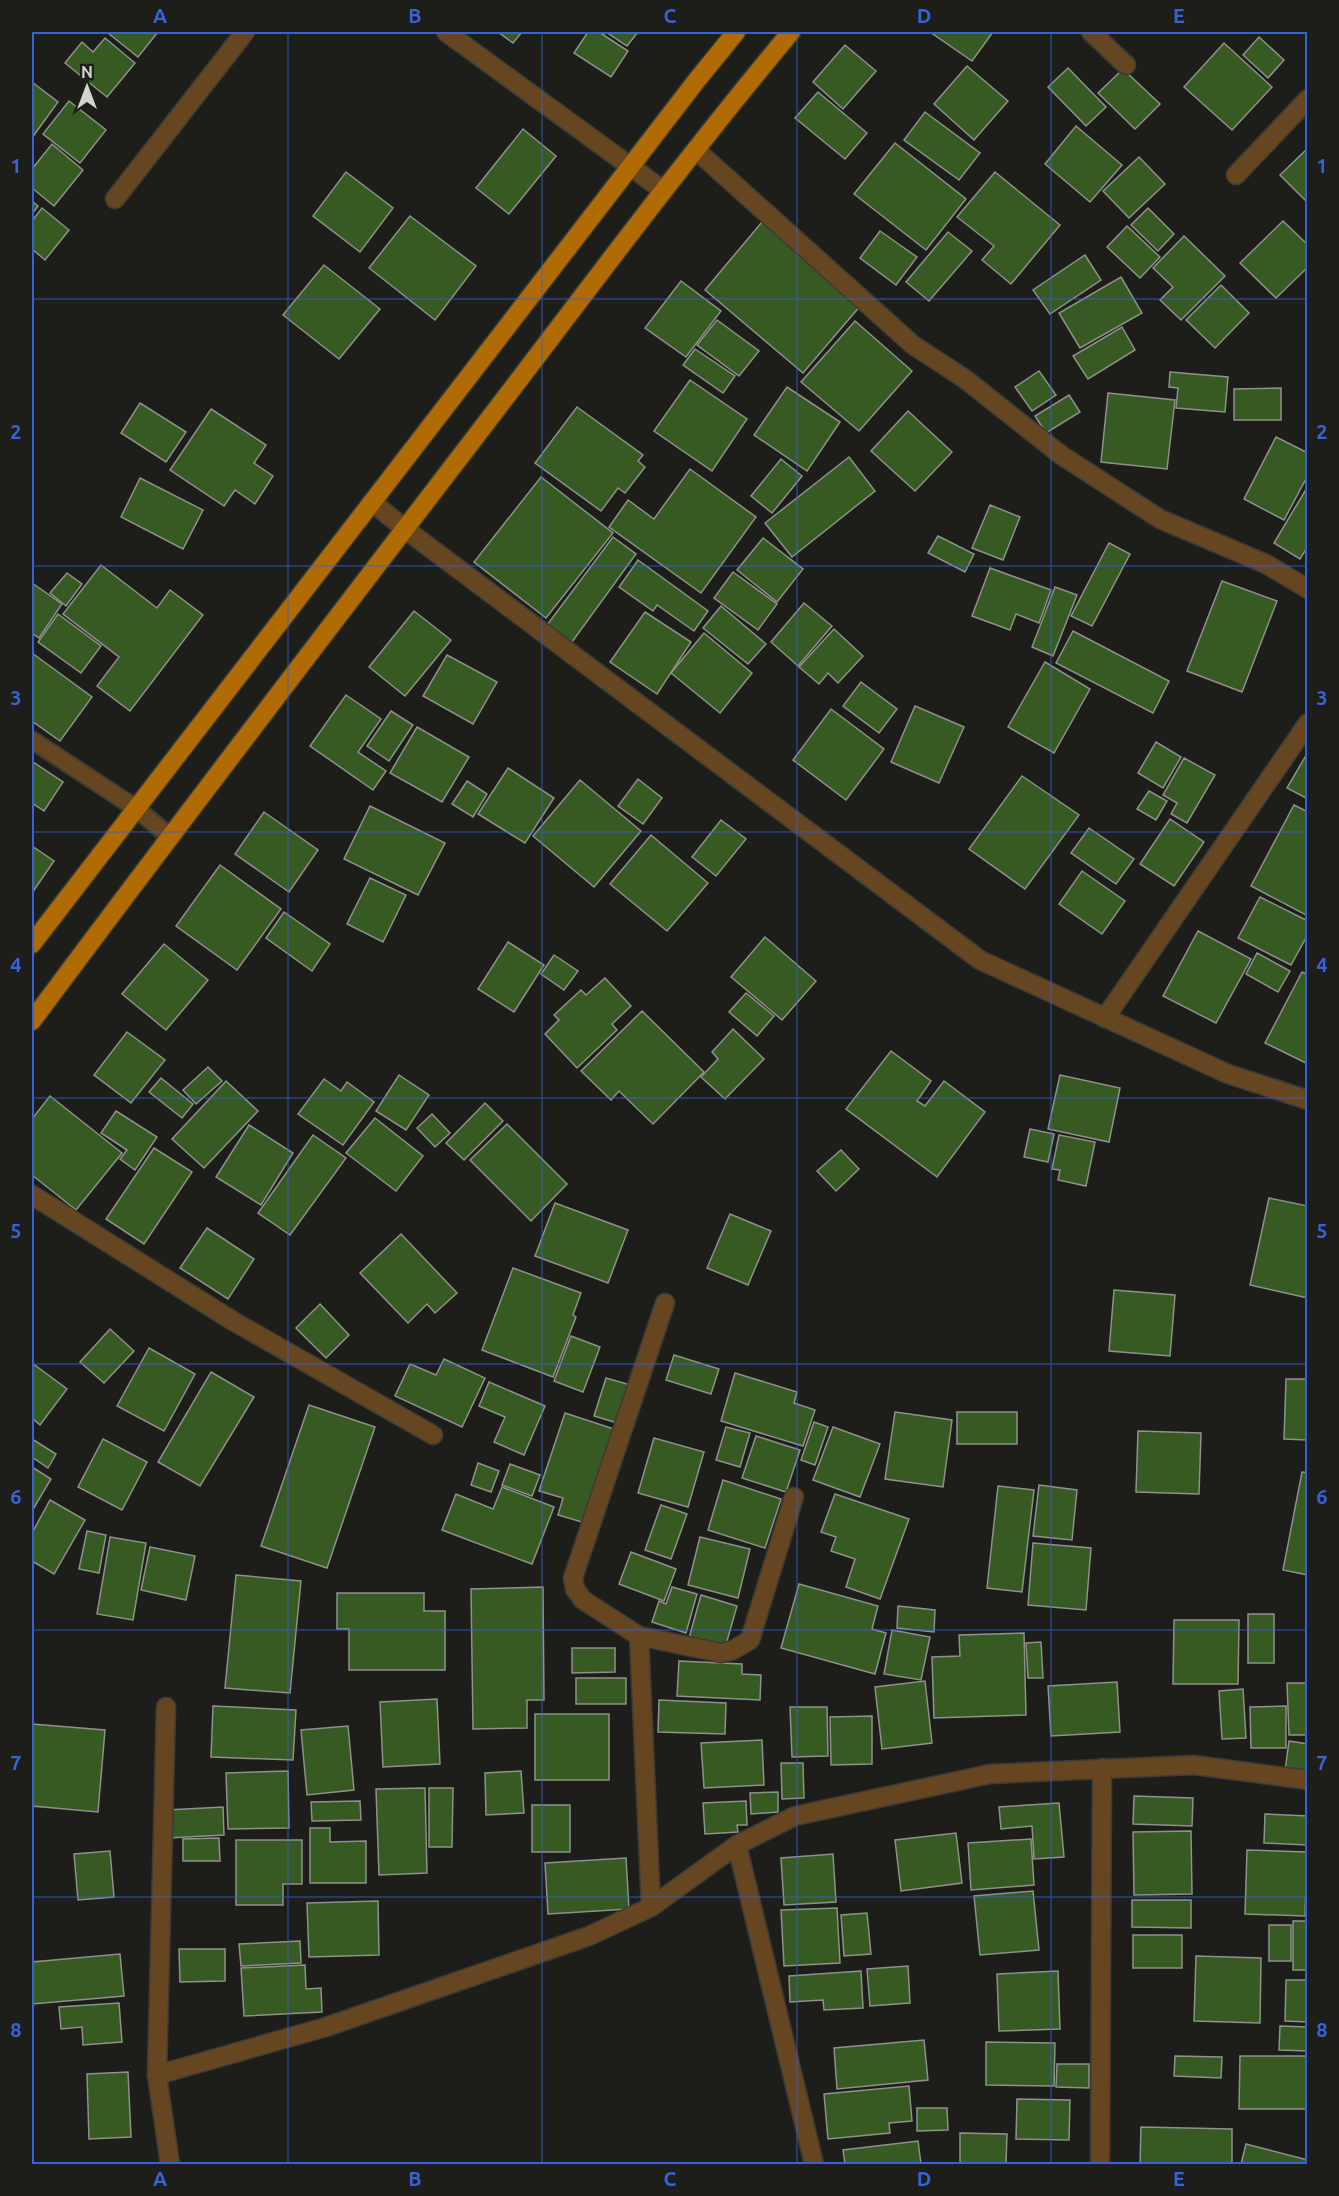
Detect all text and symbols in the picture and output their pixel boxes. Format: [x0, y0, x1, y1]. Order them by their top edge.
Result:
text: A [153, 4, 167, 27]
text: B [408, 4, 422, 27]
text: C [664, 4, 677, 27]
text: D [917, 4, 931, 27]
text: E [1173, 4, 1185, 27]
north arrow [57, 57, 117, 117]
text: N [81, 63, 93, 81]
text: 1 [10, 154, 22, 177]
text: 1 [1316, 154, 1328, 177]
text: 2 [10, 420, 22, 443]
text: 2 [1316, 420, 1328, 443]
text: 3 [10, 686, 22, 709]
text: 3 [1316, 686, 1328, 709]
text: 4 [10, 953, 22, 976]
text: 4 [1316, 953, 1328, 976]
text: 5 [10, 1219, 22, 1242]
text: 5 [1316, 1219, 1328, 1242]
text: 6 [10, 1485, 22, 1508]
text: 6 [1316, 1485, 1328, 1508]
text: 7 [10, 1751, 22, 1774]
text: 7 [1316, 1751, 1328, 1774]
text: 8 [10, 2018, 22, 2041]
text: 8 [1316, 2018, 1328, 2041]
text: A [153, 2167, 167, 2190]
text: B [408, 2167, 422, 2190]
text: C [664, 2167, 677, 2190]
text: D [917, 2167, 931, 2190]
text: E [1173, 2167, 1185, 2190]

